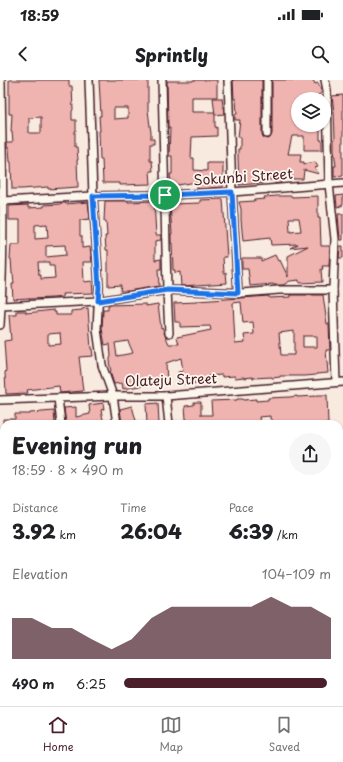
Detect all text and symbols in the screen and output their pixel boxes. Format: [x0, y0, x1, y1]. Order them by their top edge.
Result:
text: 18:59 [20, 3, 59, 26]
text: Sprintly [135, 41, 208, 68]
icon: back [12, 43, 34, 65]
icon: search [309, 43, 331, 65]
map controls [291, 92, 331, 132]
button: layers [291, 92, 331, 132]
street label: Sokunbi Street [192, 163, 294, 190]
pin [148, 178, 182, 212]
icon: arrive [154, 184, 176, 206]
street label: Olateju Street [124, 367, 218, 392]
text: Evening run [12, 428, 142, 461]
button: share [289, 433, 331, 475]
text: 18:59 · 8 × 490 m [12, 460, 124, 479]
text: Distance [12, 499, 58, 516]
text: Time [120, 499, 146, 516]
text: Pace [229, 499, 253, 516]
text: 3.92 [12, 516, 56, 546]
text: 26:04 [120, 516, 182, 546]
text: 6:39 [229, 516, 273, 546]
text: km [56, 526, 76, 543]
text: /km [273, 526, 298, 543]
text: Elevation [12, 564, 68, 583]
text: 104–109 m [262, 564, 331, 583]
text: 490 m [12, 674, 54, 693]
text: 6:25 [76, 674, 106, 693]
tab: Home [43, 714, 74, 755]
tab: Map [159, 714, 183, 755]
tab: Saved [269, 714, 300, 755]

